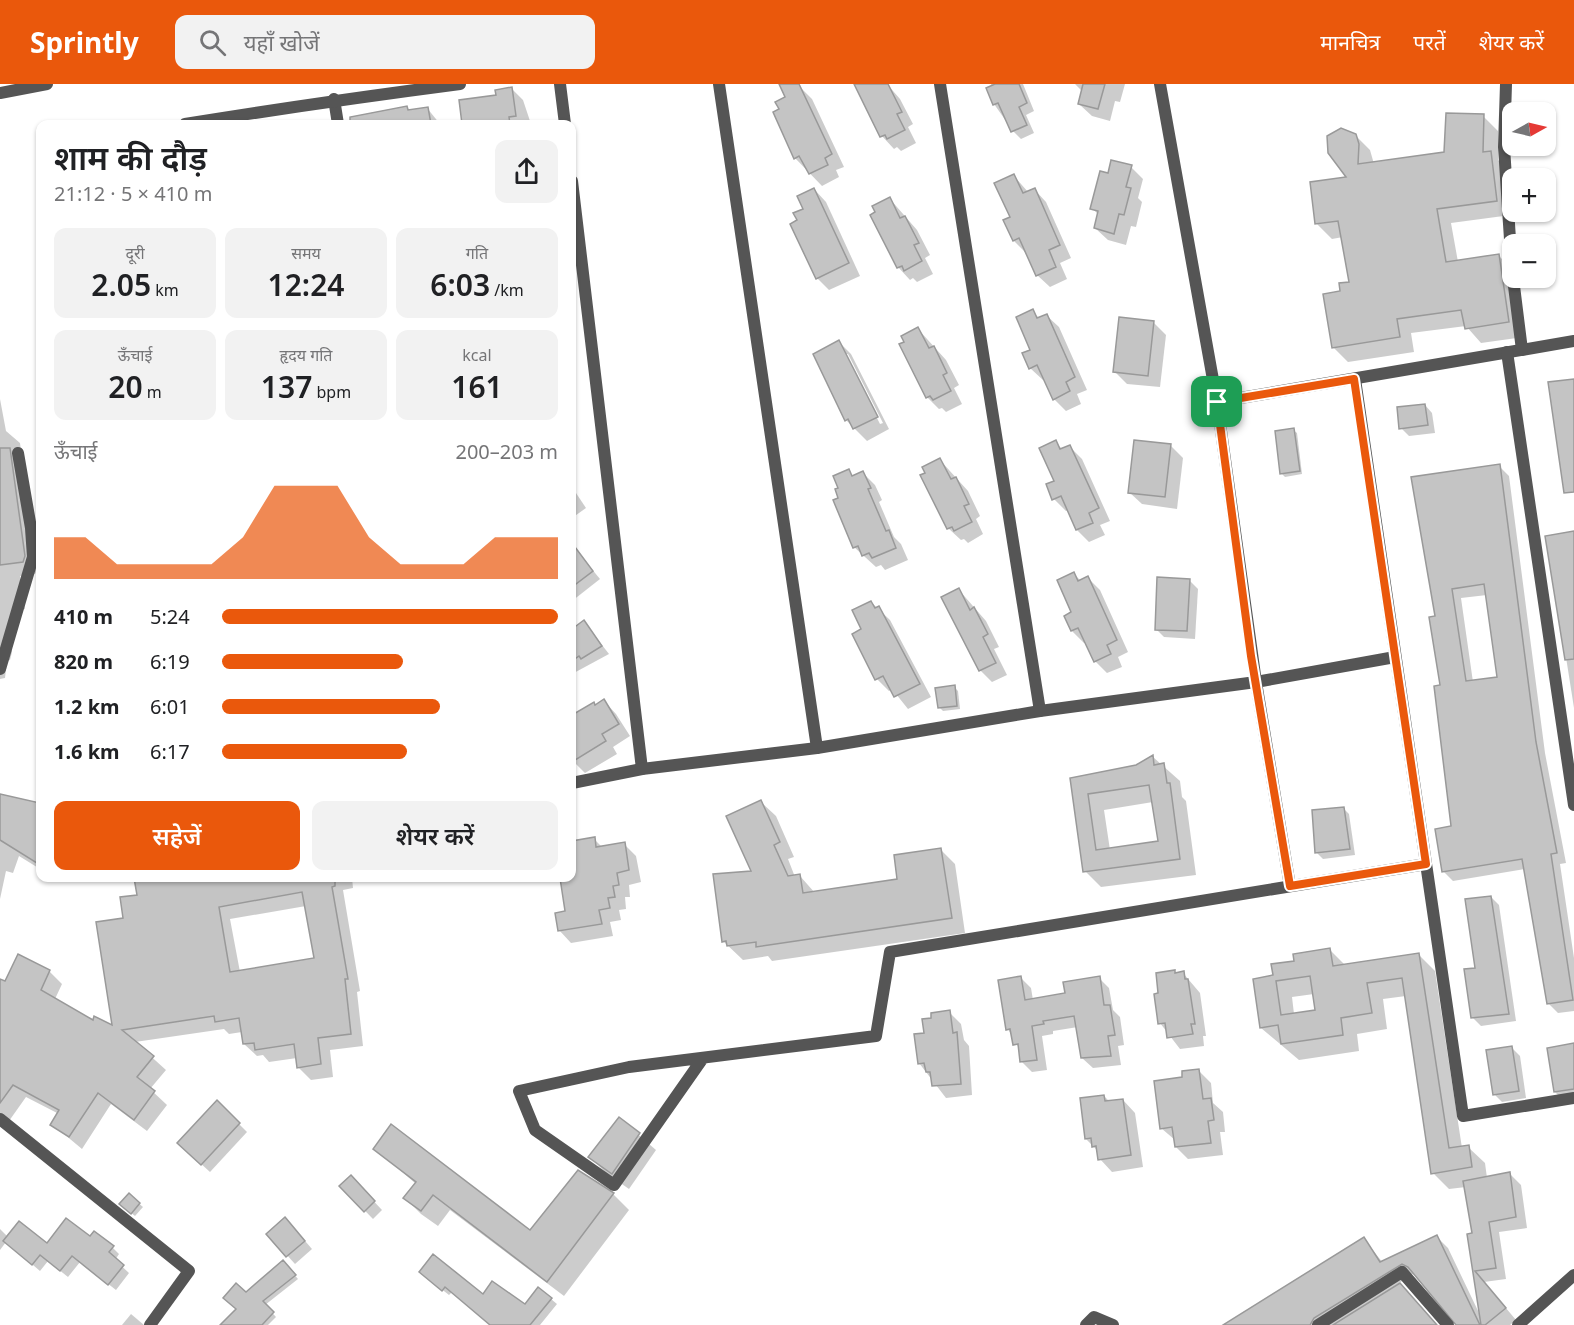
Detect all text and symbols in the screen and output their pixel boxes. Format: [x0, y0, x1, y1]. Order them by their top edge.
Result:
search box [175, 15, 595, 69]
text: Sprintly [30, 23, 139, 61]
icon: search [196, 26, 229, 59]
text: यहाँ खोजें [244, 27, 320, 57]
text: मानचित्र [1320, 28, 1380, 56]
text: परतें [1413, 28, 1446, 56]
text: शेयर करें [1479, 28, 1544, 56]
north arrow [1502, 102, 1556, 156]
map controls [1502, 102, 1556, 288]
text: शाम की दौड़ [54, 135, 207, 180]
button: share [495, 140, 558, 203]
button: + [1502, 168, 1556, 222]
text: 21:12 · 5 × 410 m [54, 180, 212, 207]
button: − [1502, 234, 1556, 288]
text: दूरी [125, 242, 145, 264]
text: समय [291, 242, 321, 264]
text: गति [466, 242, 488, 264]
text: 2.05 [91, 264, 151, 305]
text: 12:24 [268, 264, 344, 305]
text: 6:03 [430, 264, 490, 305]
text: km [151, 279, 179, 301]
text: /km [490, 279, 524, 301]
text: ऊँचाई [118, 344, 152, 366]
text: हृदय गति [279, 344, 333, 366]
text: kcal [462, 344, 492, 366]
text: 20 [108, 366, 143, 407]
text: 137 [261, 366, 312, 407]
text: 161 [451, 366, 503, 407]
pin [1191, 376, 1242, 427]
text: m [143, 381, 162, 403]
text: bpm [312, 381, 351, 403]
icon: arrive [1200, 385, 1233, 418]
text: ऊँचाई [54, 438, 97, 465]
text: 200–203 m [455, 438, 558, 465]
text: 410 m [54, 603, 113, 630]
text: 5:24 [150, 603, 190, 630]
text: 820 m [54, 648, 113, 675]
text: 6:19 [150, 648, 190, 675]
text: 1.2 km [54, 693, 120, 720]
text: 6:01 [150, 693, 190, 720]
text: 1.6 km [54, 738, 120, 765]
text: 6:17 [150, 738, 190, 765]
button: सहेजें [54, 801, 300, 870]
button: शेयर करें [312, 801, 558, 870]

